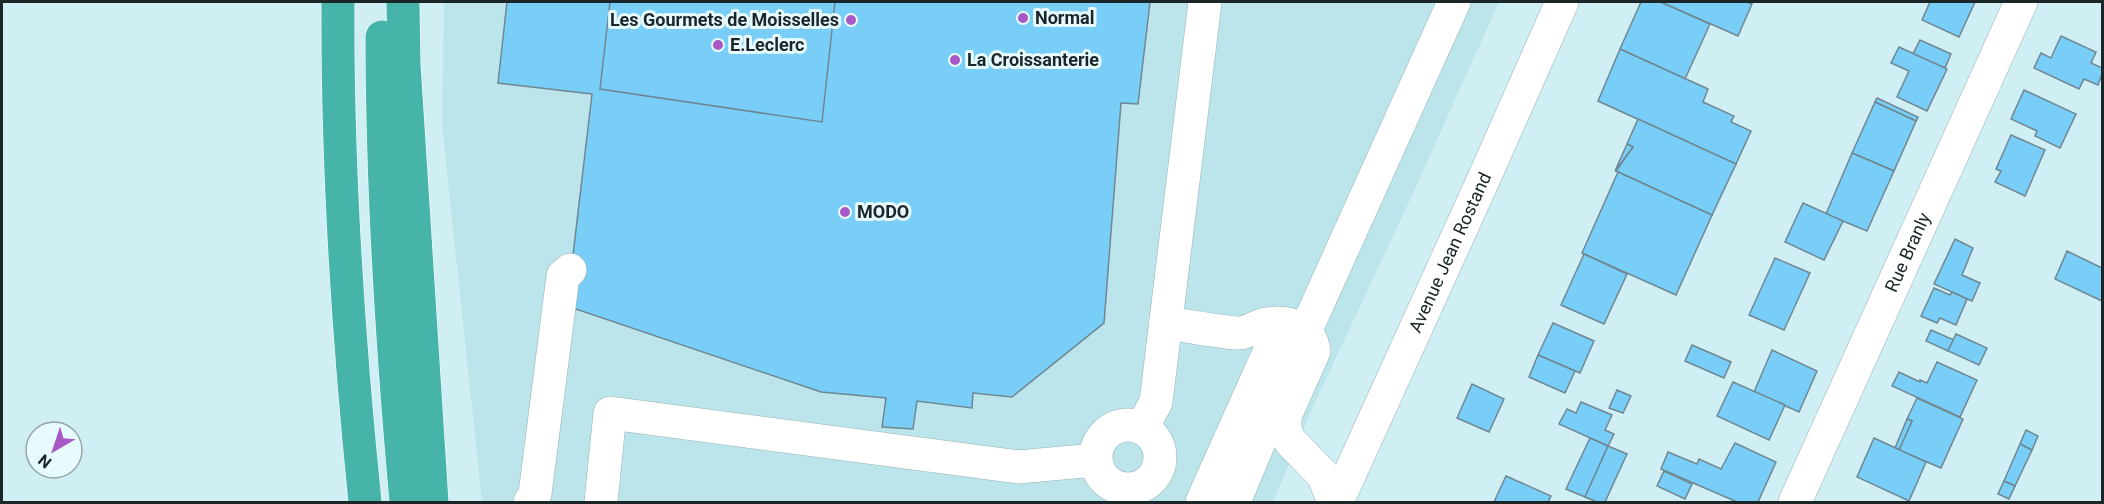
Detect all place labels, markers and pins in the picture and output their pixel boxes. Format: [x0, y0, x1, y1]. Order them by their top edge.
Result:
place label: Normal [1035, 7, 1094, 28]
place label: Les Gourmets de Moisselles [610, 9, 839, 30]
marker: Normal [1016, 11, 1030, 25]
marker: Les Gourmets de Moisselles [844, 13, 858, 27]
place label: E.Leclerc [730, 34, 804, 55]
marker: E.Leclerc [711, 38, 725, 52]
place label: La Croissanterie [967, 49, 1099, 70]
marker: La Croissanterie [948, 53, 962, 67]
place label: MODO [857, 201, 909, 222]
marker: MODO [838, 205, 852, 219]

